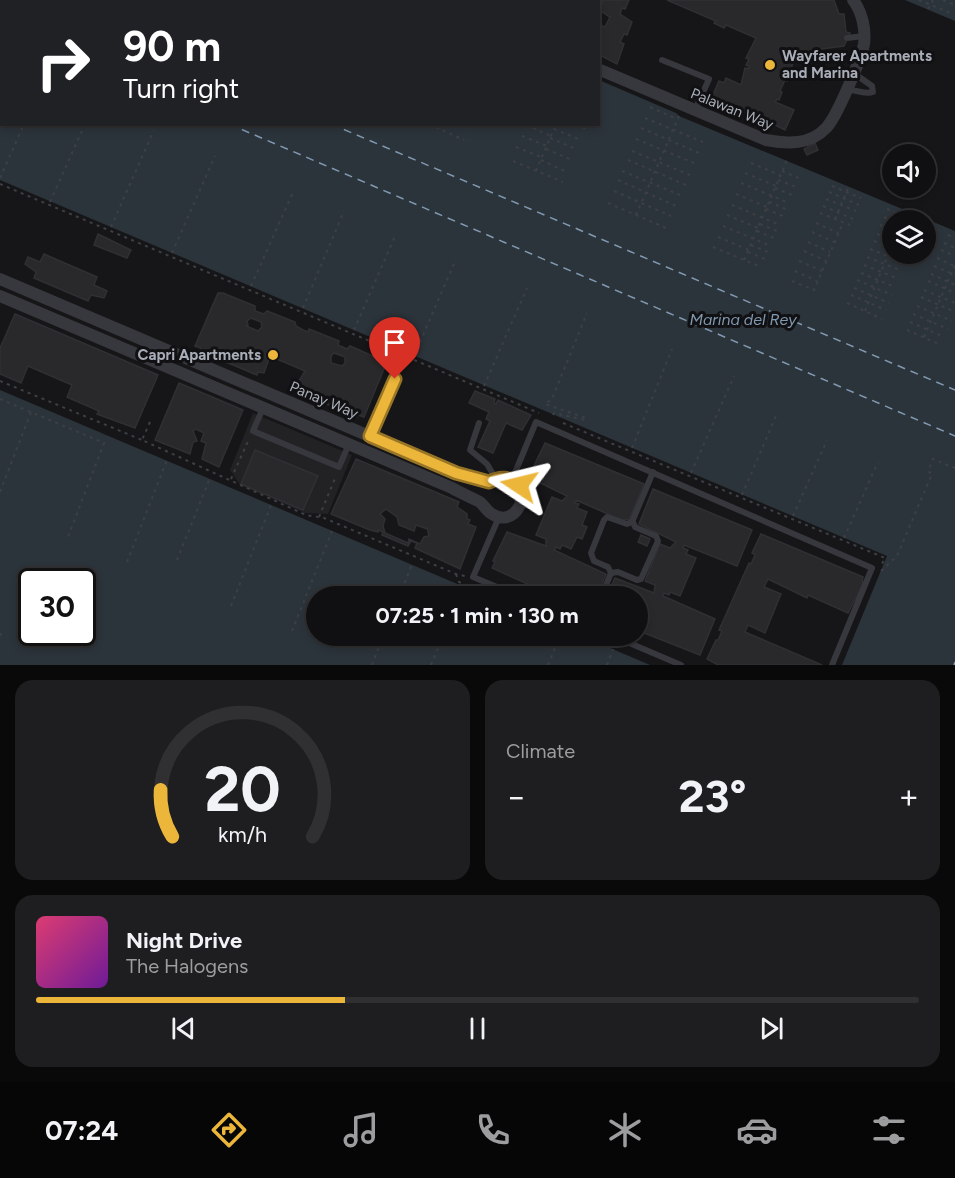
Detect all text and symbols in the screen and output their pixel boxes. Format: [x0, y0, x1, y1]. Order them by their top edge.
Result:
text: 90 m [123, 21, 221, 72]
icon: right [24, 24, 102, 102]
place label: Wayfarer Apartments and Marina [782, 47, 932, 82]
marker: Wayfarer Apartments and Marina [763, 58, 777, 72]
text: Turn right [123, 72, 239, 105]
street label: Palawan Way [688, 84, 776, 134]
map controls [882, 144, 936, 264]
button: sound [882, 144, 936, 198]
button: layers [882, 210, 936, 264]
water label: Marina del Rey [689, 310, 797, 329]
pin [369, 317, 420, 379]
icon: arrive [378, 326, 411, 359]
place label: Capri Apartments [138, 346, 261, 364]
marker: Capri Apartments [266, 348, 280, 362]
street label: Panay Way [287, 377, 361, 423]
position arrow [487, 453, 551, 517]
speed limit sign: 30 [18, 568, 96, 646]
text: 07:25 · 1 min · 130 m [375, 602, 579, 629]
text: Climate [506, 739, 575, 763]
text: 20 [204, 752, 281, 827]
text: 23° [678, 769, 747, 823]
text: − [506, 777, 527, 816]
text: + [898, 777, 919, 816]
text: km/h [218, 822, 267, 847]
text: Night Drive [126, 927, 242, 954]
text: The Halogens [126, 954, 248, 978]
icon: previous [167, 1012, 200, 1045]
icon: pause [461, 1012, 494, 1045]
icon: next [755, 1012, 788, 1045]
icon: directions [208, 1109, 250, 1151]
icon: music [340, 1109, 382, 1151]
icon: phone [472, 1109, 514, 1151]
icon: climate [604, 1109, 646, 1151]
icon: car [736, 1109, 778, 1151]
icon: filters [868, 1109, 910, 1151]
text: 07:24 [45, 1114, 118, 1147]

